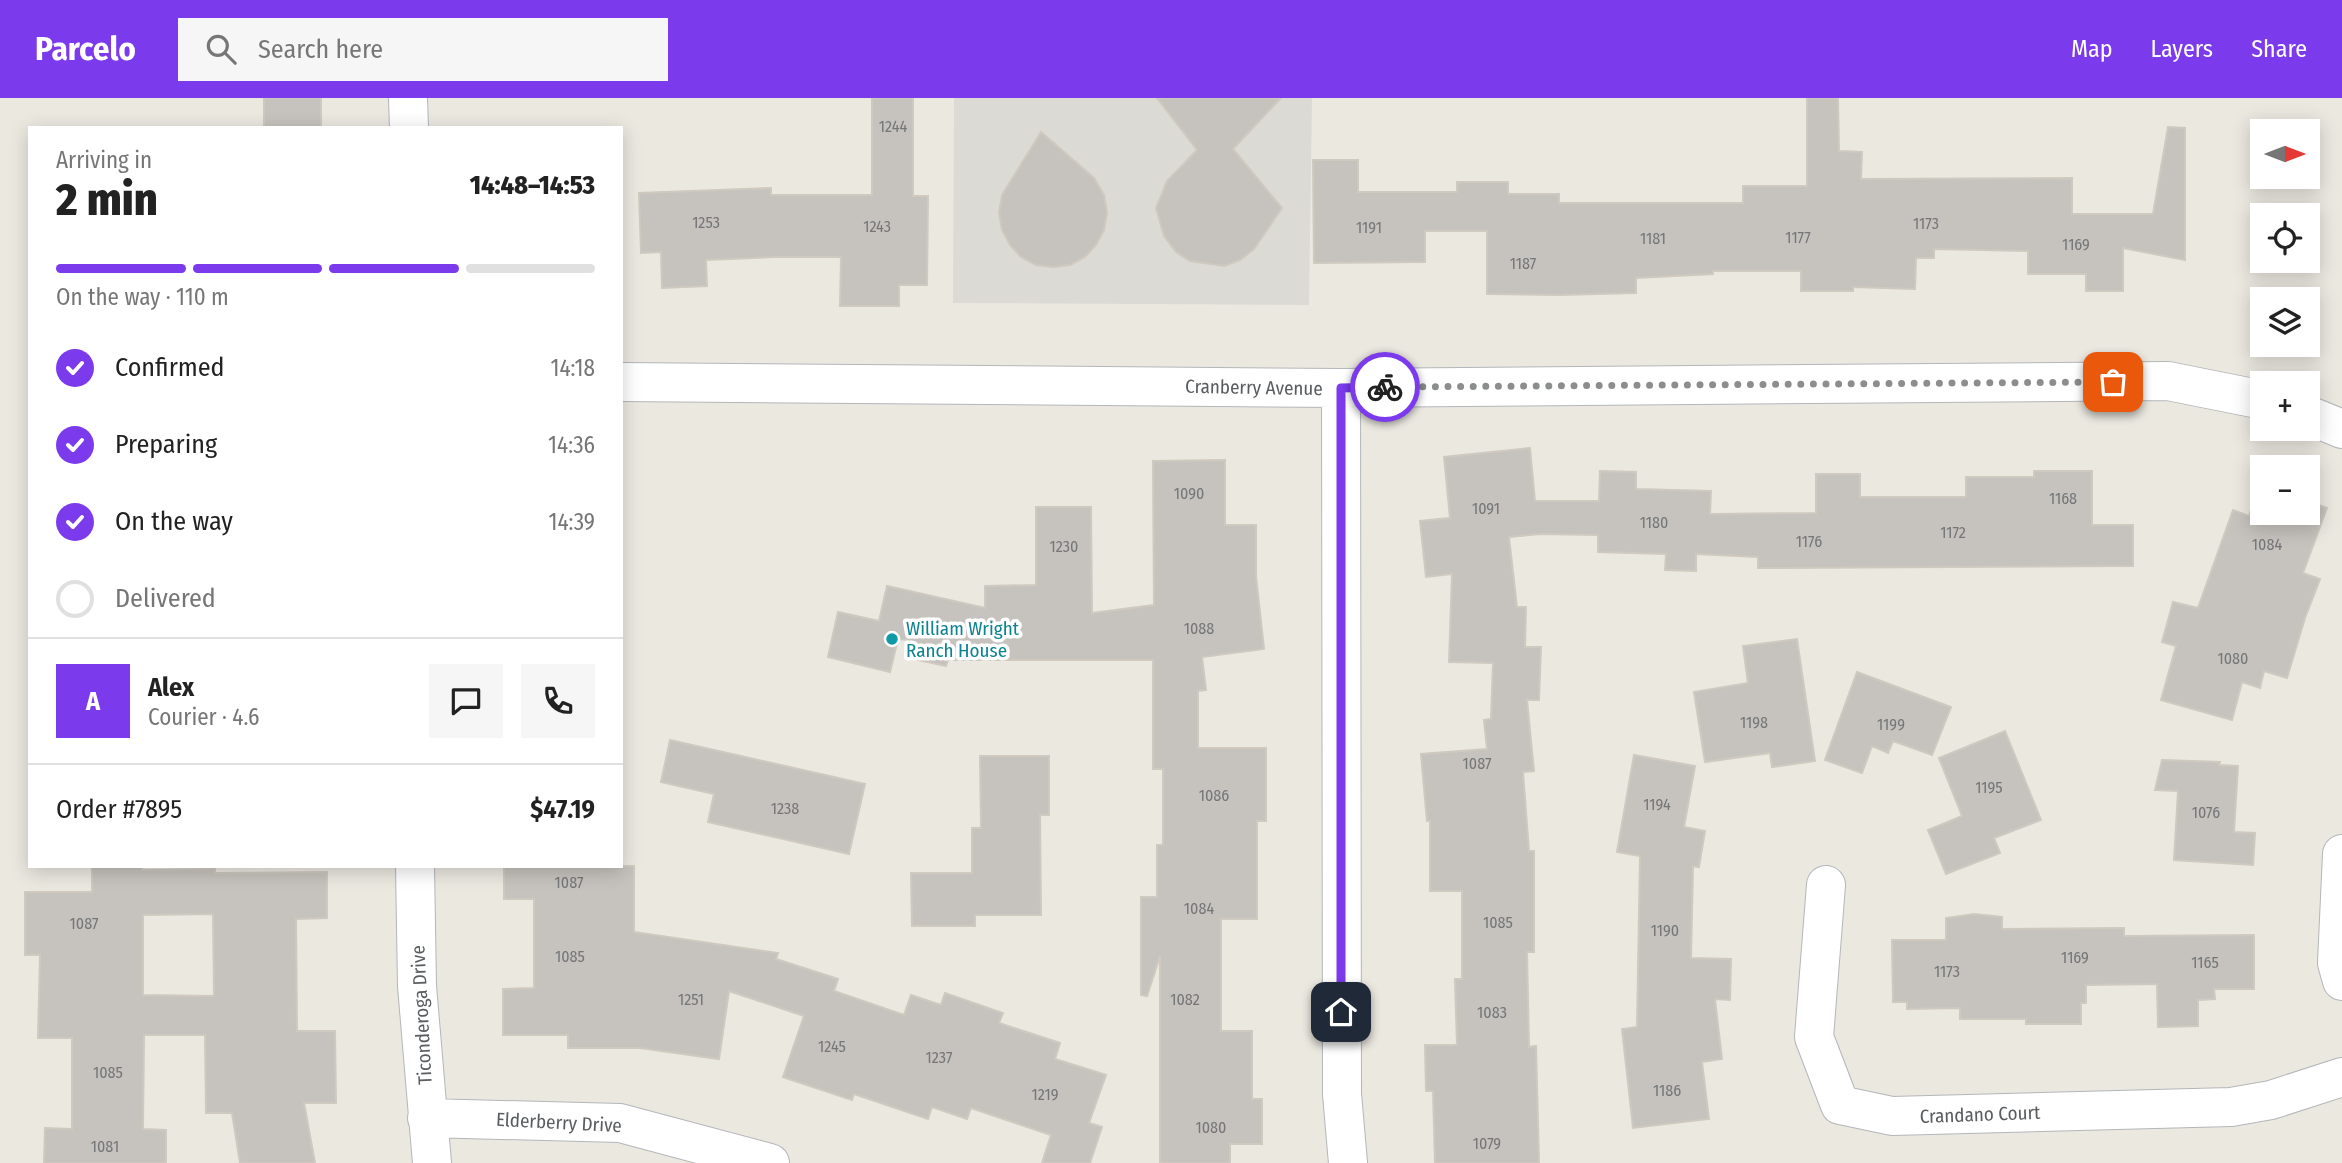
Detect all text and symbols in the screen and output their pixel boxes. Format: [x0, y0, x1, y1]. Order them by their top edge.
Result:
search box [178, 18, 668, 81]
text: Parcelo [35, 29, 136, 69]
icon: search [202, 30, 240, 68]
text: Search here [258, 34, 383, 65]
text: Map [2071, 35, 2113, 63]
text: Layers [2151, 35, 2213, 63]
text: Share [2251, 35, 2307, 63]
house number: 1244 [879, 117, 907, 136]
north arrow [2250, 119, 2320, 189]
map controls [2250, 119, 2320, 525]
text: Arriving in [56, 146, 152, 174]
text: 14:48–14:53 [470, 170, 595, 201]
text: 2 min [56, 172, 158, 227]
button: locate [2250, 203, 2320, 273]
house number: 1253 [692, 213, 720, 232]
house number: 1173 [1913, 214, 1939, 233]
house number: 1243 [863, 217, 891, 236]
house number: 1191 [1356, 218, 1382, 237]
house number: 1177 [1785, 228, 1811, 247]
house number: 1181 [1640, 229, 1666, 248]
house number: 1169 [2062, 235, 2090, 254]
house number: 1187 [1510, 254, 1537, 273]
text: On the way · 110 m [56, 283, 229, 311]
button: layers [2250, 287, 2320, 357]
icon: check [56, 349, 94, 387]
text: Confirmed [115, 352, 225, 383]
courier [1350, 352, 1420, 422]
pin [2083, 352, 2143, 412]
text: 14:18 [550, 354, 595, 382]
icon: bag [2094, 363, 2132, 401]
icon: bike [1366, 368, 1404, 406]
button: + [2250, 371, 2320, 441]
street label: Cranberry Avenue [1185, 375, 1323, 400]
icon: check [56, 426, 94, 464]
text: Preparing [115, 429, 217, 460]
text: 14:36 [548, 431, 595, 459]
button: − [2250, 455, 2320, 525]
house number: 1090 [1174, 484, 1204, 503]
house number: 1168 [2049, 489, 2077, 508]
house number: 1091 [1472, 499, 1500, 518]
icon: check [56, 503, 94, 541]
text: On the way [115, 506, 233, 537]
text: 14:39 [549, 508, 595, 536]
house number: 1180 [1640, 513, 1668, 532]
house number: 1172 [1940, 523, 1966, 542]
house number: 1176 [1796, 532, 1822, 551]
house number: 1084 [2252, 535, 2282, 554]
house number: 1230 [1050, 537, 1078, 556]
text: Delivered [115, 583, 216, 614]
place label: William Wright Ranch House [906, 617, 1020, 662]
house number: 1088 [1184, 619, 1214, 638]
marker: William Wright Ranch House [884, 631, 900, 647]
house number: 1080 [2218, 649, 2248, 668]
button: chat [429, 664, 503, 738]
button: phone [521, 664, 595, 738]
text: Alex [148, 672, 194, 703]
text: A [86, 686, 100, 717]
text: Courier · 4.6 [148, 703, 259, 731]
house number: 1198 [1740, 713, 1768, 732]
house number: 1199 [1877, 715, 1905, 734]
house number: 1087 [1463, 754, 1492, 773]
house number: 1195 [1975, 778, 2003, 797]
house number: 1086 [1199, 786, 1229, 805]
text: Order #7895 [56, 794, 182, 825]
text: $47.19 [530, 794, 595, 825]
house number: 1194 [1643, 795, 1671, 814]
house number: 1238 [771, 799, 799, 818]
house number: 1076 [2192, 803, 2220, 822]
house number: 1087 [555, 873, 584, 892]
house number: 1084 [1184, 899, 1214, 918]
house number: 1085 [1483, 913, 1513, 932]
house number: 1087 [70, 914, 99, 933]
house number: 1190 [1651, 921, 1679, 940]
street label: Ticonderoga Drive [406, 945, 437, 1085]
house number: 1085 [555, 947, 585, 966]
house number: 1169 [2061, 948, 2089, 967]
house number: 1165 [2191, 953, 2219, 972]
house number: 1173 [1934, 962, 1960, 981]
pin [1311, 982, 1371, 1042]
house number: 1251 [678, 990, 704, 1009]
house number: 1082 [1170, 990, 1200, 1009]
icon: home [1322, 993, 1360, 1031]
house number: 1083 [1477, 1003, 1507, 1022]
house number: 1245 [818, 1037, 846, 1056]
house number: 1237 [926, 1048, 953, 1067]
house number: 1085 [93, 1063, 123, 1082]
house number: 1186 [1653, 1081, 1681, 1100]
house number: 1219 [1032, 1085, 1059, 1104]
street label: Crandano Court [1919, 1101, 2042, 1128]
street label: Elderberry Drive [496, 1108, 622, 1137]
house number: 1080 [1196, 1118, 1226, 1137]
house number: 1079 [1473, 1134, 1501, 1153]
house number: 1081 [91, 1137, 119, 1156]

